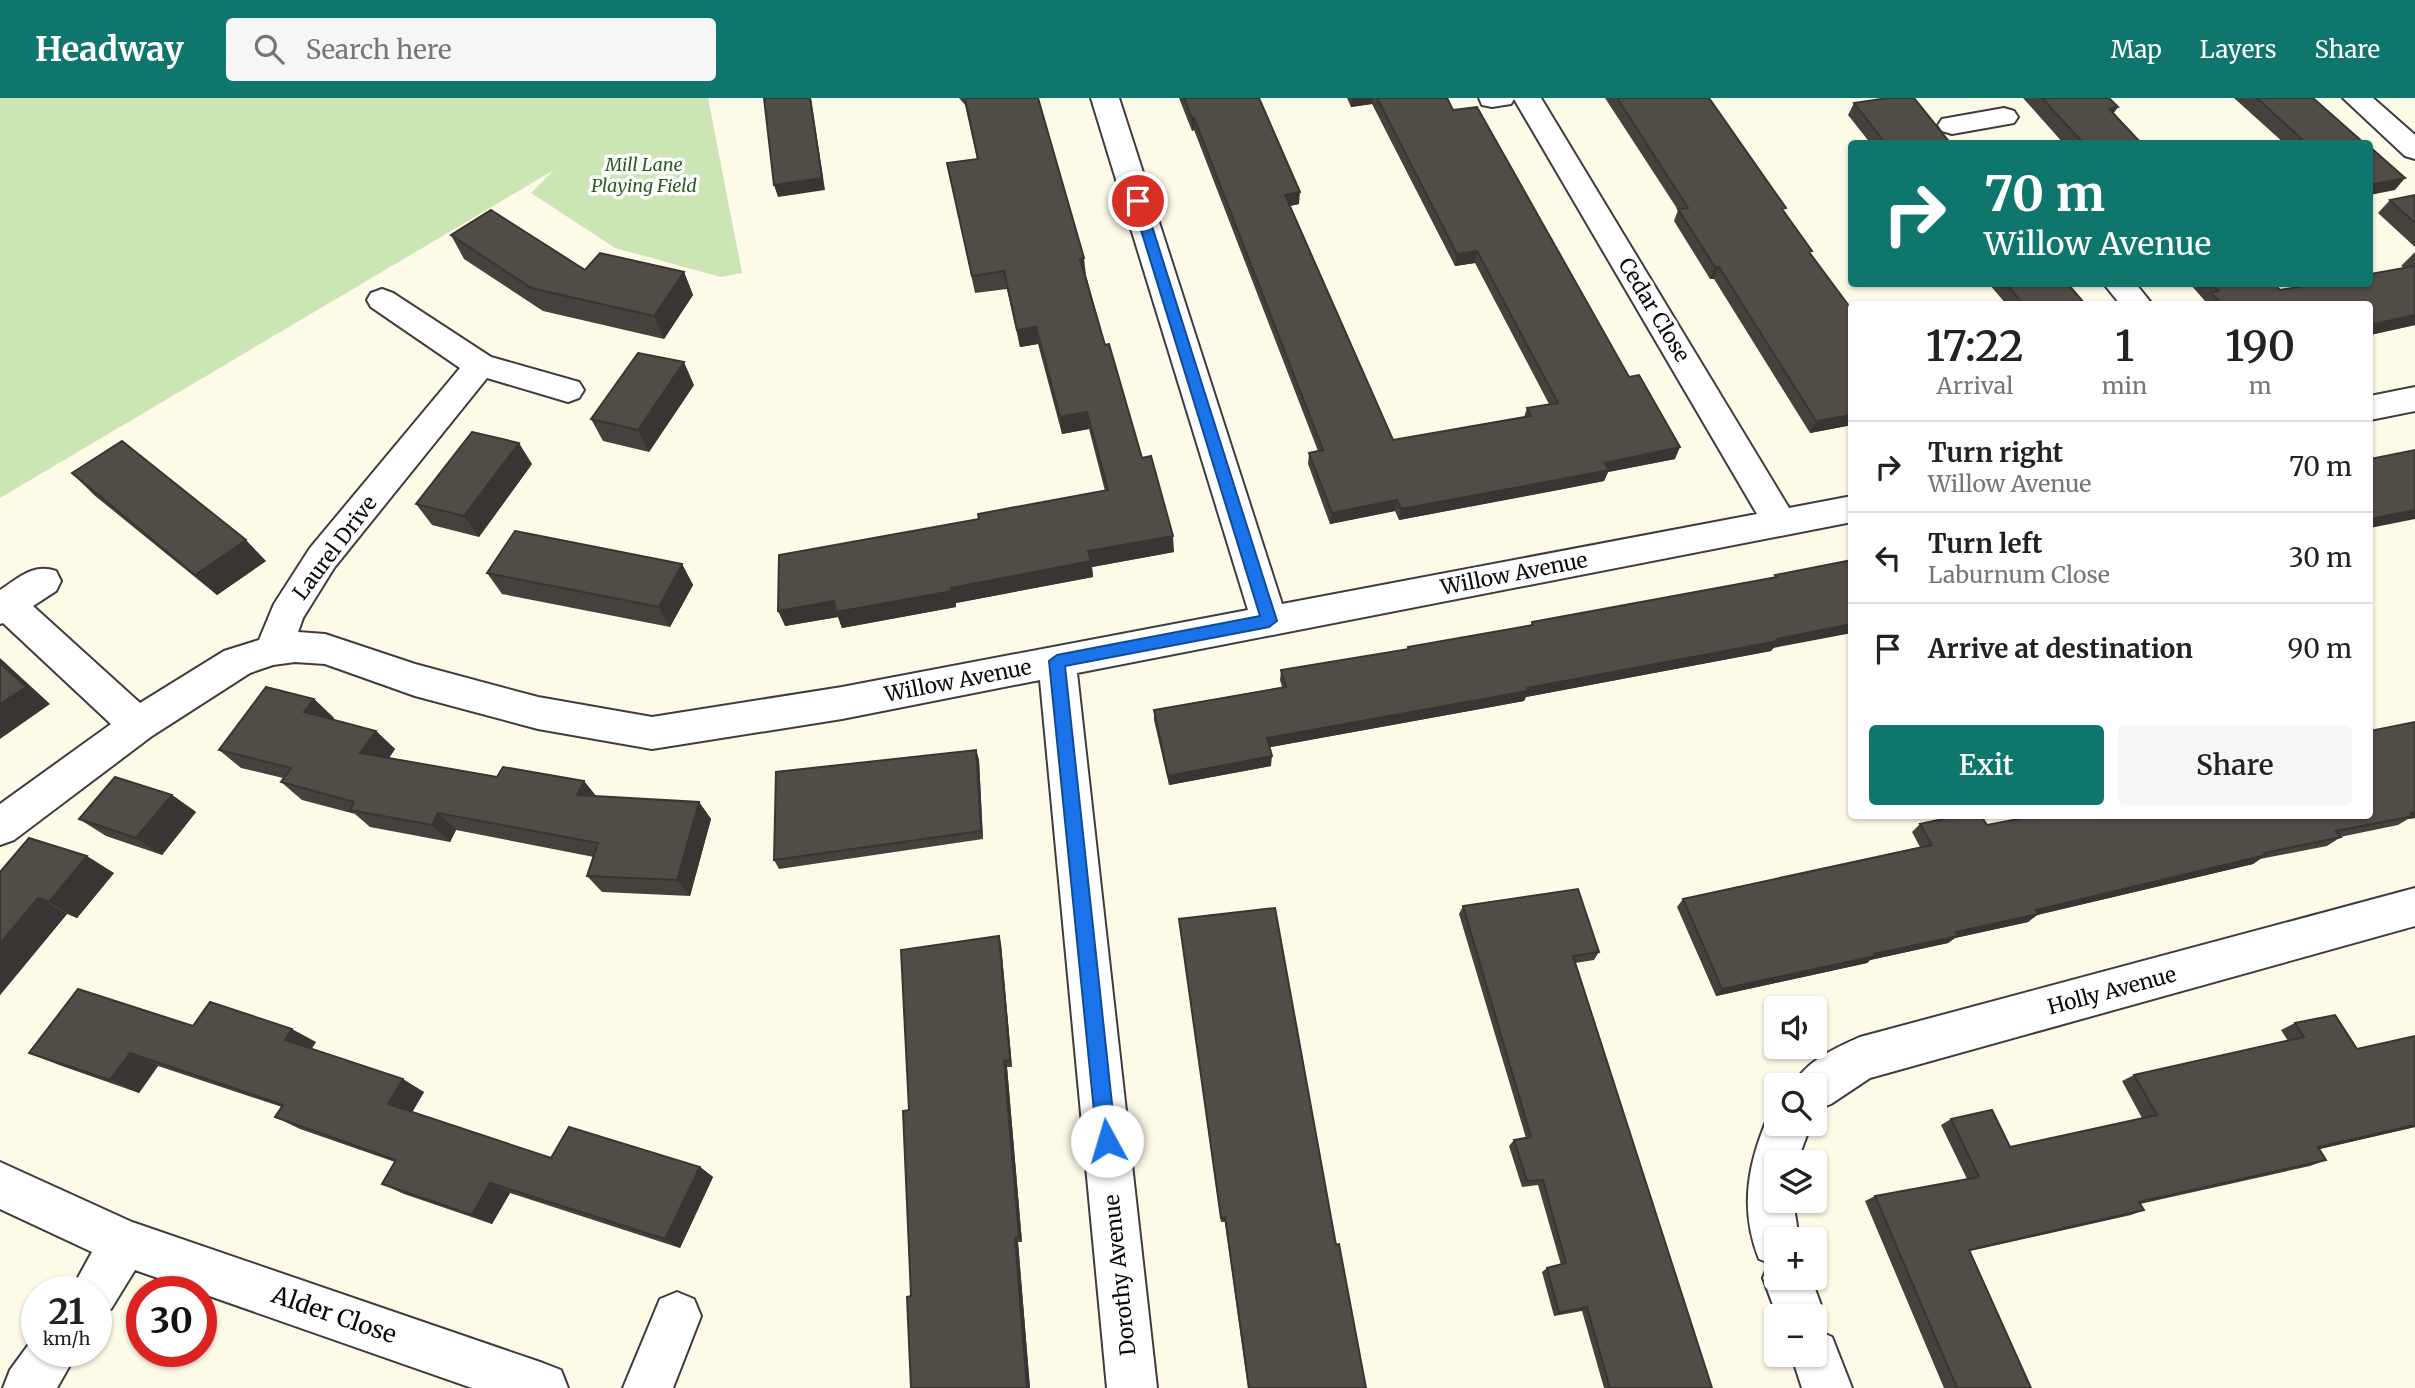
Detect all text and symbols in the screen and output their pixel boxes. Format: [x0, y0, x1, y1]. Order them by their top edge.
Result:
search box [226, 18, 716, 81]
text: Headway [35, 29, 184, 70]
icon: search [250, 30, 288, 68]
text: Search here [306, 33, 452, 66]
text: Map [2111, 34, 2162, 65]
text: Layers [2200, 34, 2276, 65]
text: Share [2314, 34, 2380, 65]
park label: Mill Lane Playing Field [591, 153, 697, 197]
text: 70 m [1984, 163, 2105, 224]
icon: right [1869, 168, 1960, 259]
pin [1108, 171, 1168, 231]
icon: arrive [1119, 182, 1157, 220]
text: Willow Avenue [1984, 224, 2211, 264]
street label: Cedar Close [1613, 253, 1696, 367]
text: 17:22 [1926, 320, 2024, 372]
text: 1 [2115, 320, 2134, 372]
text: 190 [2225, 320, 2295, 372]
text: Arrival [1936, 371, 2013, 400]
text: min [2102, 371, 2147, 400]
text: m [2249, 371, 2272, 400]
text: Turn right [1928, 436, 2063, 469]
icon: right [1869, 448, 1907, 486]
text: 70 m [2289, 450, 2352, 483]
text: Willow Avenue [1928, 469, 2091, 498]
street label: Laurel Drive [287, 490, 383, 605]
text: Turn left [1928, 527, 2042, 560]
icon: left [1869, 539, 1907, 577]
text: 30 m [2289, 541, 2352, 574]
street label: Willow Avenue [1437, 546, 1590, 601]
text: Laburnum Close [1928, 560, 2110, 589]
icon: arrive [1869, 630, 1907, 668]
text: Arrive at destination [1928, 632, 2193, 665]
text: 90 m [2288, 632, 2352, 665]
street label: Willow Avenue [881, 653, 1034, 708]
button: Exit [1869, 725, 2104, 805]
button: Share [2118, 725, 2352, 805]
street label: Holly Avenue [2045, 960, 2179, 1021]
map controls [1764, 996, 1827, 1367]
button: sound [1764, 996, 1827, 1059]
button: search [1764, 1073, 1827, 1136]
position arrow [1070, 1104, 1144, 1178]
button: layers [1764, 1150, 1827, 1213]
street label: Dorothy Avenue [1098, 1193, 1141, 1357]
button: + [1764, 1227, 1827, 1290]
speed limit sign: 30 [126, 1276, 217, 1367]
street label: Alder Close [267, 1278, 401, 1350]
text: 21 [49, 1290, 84, 1334]
button: − [1764, 1304, 1827, 1367]
text: km/h [43, 1327, 90, 1350]

